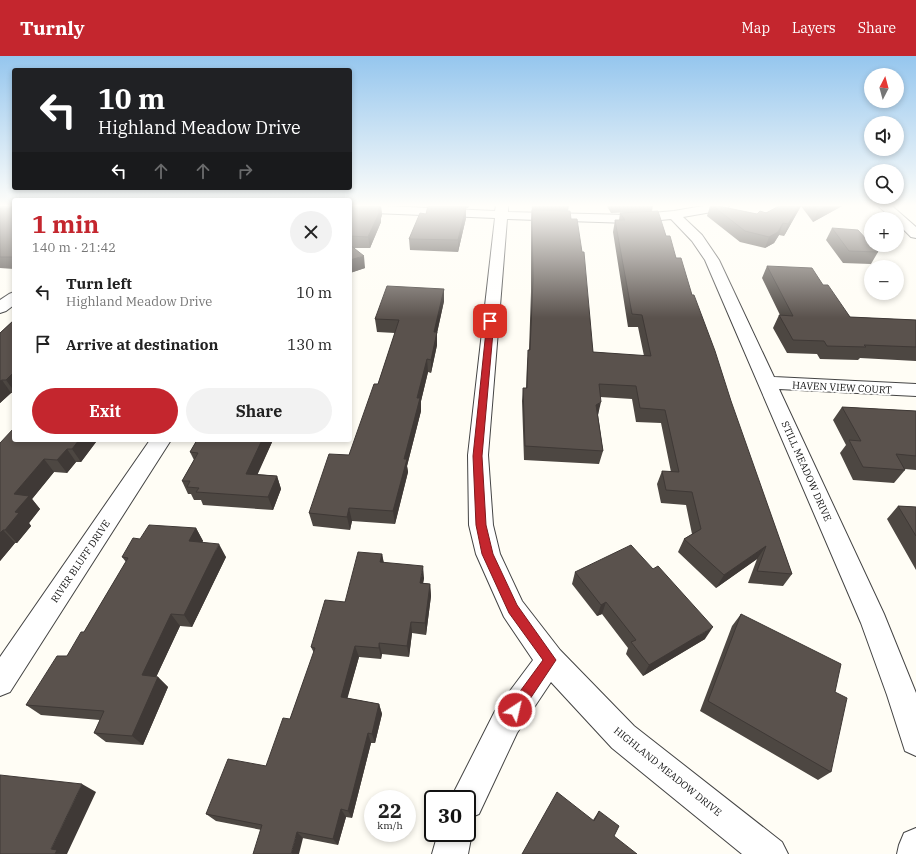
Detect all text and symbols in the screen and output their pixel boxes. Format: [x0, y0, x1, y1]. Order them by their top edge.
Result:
text: Turnly [20, 16, 85, 40]
text: Map [742, 19, 770, 37]
text: Layers [792, 19, 836, 37]
text: Share [858, 19, 896, 37]
north arrow [864, 68, 904, 108]
map controls [864, 68, 904, 300]
text: 10 m [98, 80, 165, 117]
icon: left [32, 84, 84, 136]
text: Highland Meadow Drive [98, 116, 301, 139]
button: sound [864, 116, 904, 156]
icon: left [108, 160, 130, 182]
icon: ahead [150, 160, 172, 182]
icon: ahead [192, 160, 214, 182]
icon: right [234, 160, 256, 182]
button: search [864, 164, 904, 204]
text: 1 min [32, 208, 99, 240]
button: close [290, 211, 332, 253]
button: + [864, 212, 904, 252]
text: 140 m · 21:42 [32, 239, 116, 256]
button: − [864, 260, 904, 300]
text: Turn left [66, 274, 132, 293]
icon: left [32, 281, 54, 303]
text: 10 m [296, 283, 332, 302]
text: Highland Meadow Drive [66, 293, 212, 310]
pin [473, 304, 507, 338]
icon: arrive [479, 310, 501, 332]
icon: arrive [32, 333, 54, 355]
text: Arrive at destination [66, 335, 218, 354]
text: 130 m [287, 335, 332, 354]
street label: HAVEN VIEW COURT [792, 378, 893, 397]
button: Exit [32, 388, 178, 434]
button: Share [186, 388, 332, 434]
street label: STILL MEADOW DRIVE [779, 419, 835, 523]
street label: RIVER BLUFF DRIVE [48, 517, 113, 605]
position arrow [494, 689, 536, 731]
street label: HIGHLAND MEADOW DRIVE [611, 724, 724, 819]
speed limit sign: 30 [424, 790, 476, 842]
text: 22 [378, 797, 402, 824]
text: km/h [377, 819, 403, 832]

